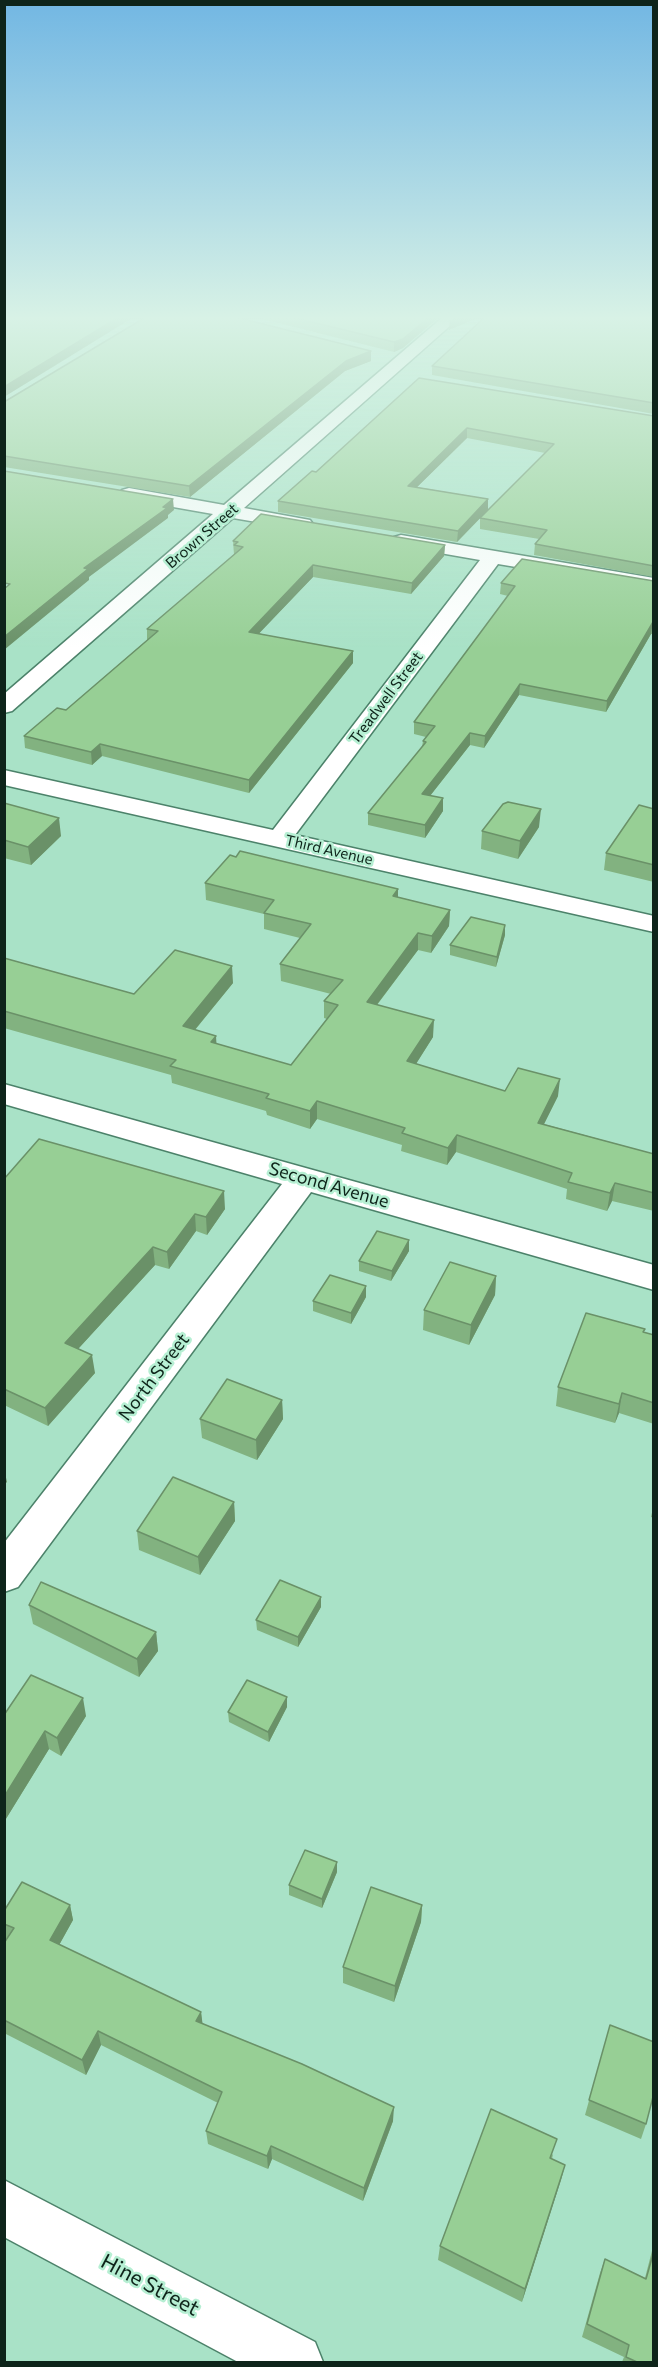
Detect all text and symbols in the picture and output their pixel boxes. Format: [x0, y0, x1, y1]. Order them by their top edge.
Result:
street label: Brown Street [162, 500, 242, 572]
street label: Treadwell Street [345, 648, 427, 748]
street label: Third Avenue [283, 831, 375, 869]
street label: Second Avenue [266, 1158, 392, 1212]
street label: North Street [114, 1329, 194, 1425]
street label: Hine Street [97, 2249, 203, 2321]

